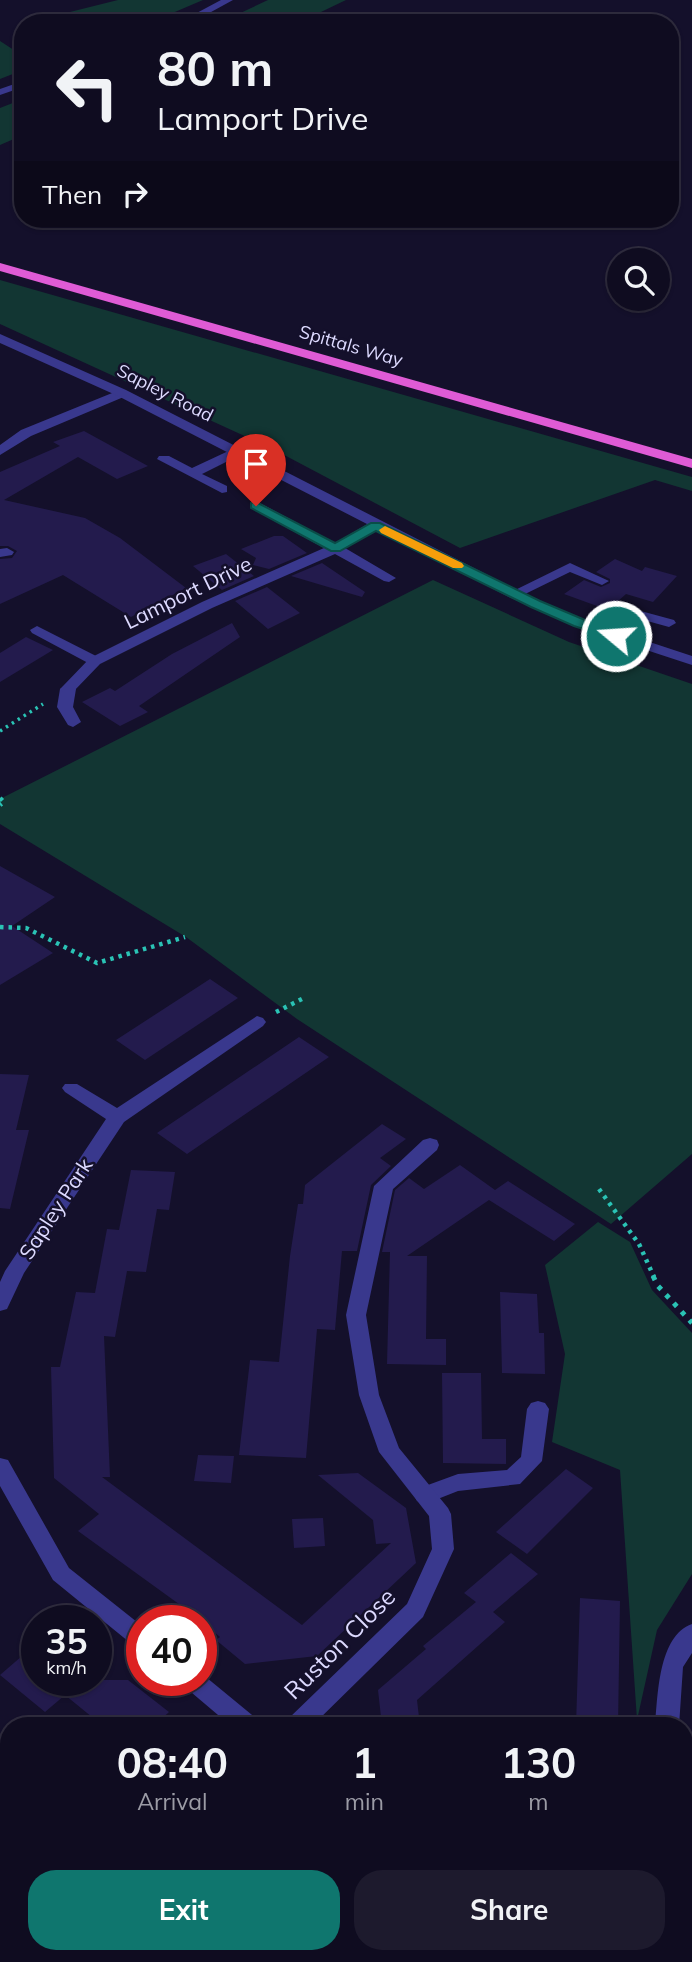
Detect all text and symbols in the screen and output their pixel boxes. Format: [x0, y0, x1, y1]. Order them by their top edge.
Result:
text: 80 m [157, 37, 273, 98]
icon: left [42, 42, 133, 133]
text: Lamport Drive [157, 98, 369, 138]
icon: right [116, 175, 154, 213]
text: Then [42, 178, 102, 211]
map controls [607, 248, 670, 311]
button: search [607, 248, 670, 311]
street label: Spittals Way [297, 320, 406, 371]
street label: Sapley Road [113, 358, 217, 427]
pin [226, 434, 286, 506]
icon: arrive [237, 445, 275, 483]
street label: Lamport Drive [119, 550, 256, 634]
position arrow [579, 599, 653, 673]
street label: Sapley Park [13, 1153, 98, 1264]
street label: Ruston Close [277, 1581, 401, 1705]
speed limit sign: 40 [126, 1605, 217, 1696]
text: 35 [45, 1619, 88, 1663]
text: km/h [46, 1656, 87, 1679]
text: 08:40 [117, 1736, 228, 1789]
text: 1 [352, 1736, 377, 1789]
text: 130 [501, 1736, 576, 1789]
text: Arrival [137, 1787, 208, 1816]
text: min [345, 1787, 384, 1816]
text: m [528, 1787, 549, 1816]
button: Exit [28, 1870, 340, 1950]
button: Share [354, 1870, 665, 1950]

